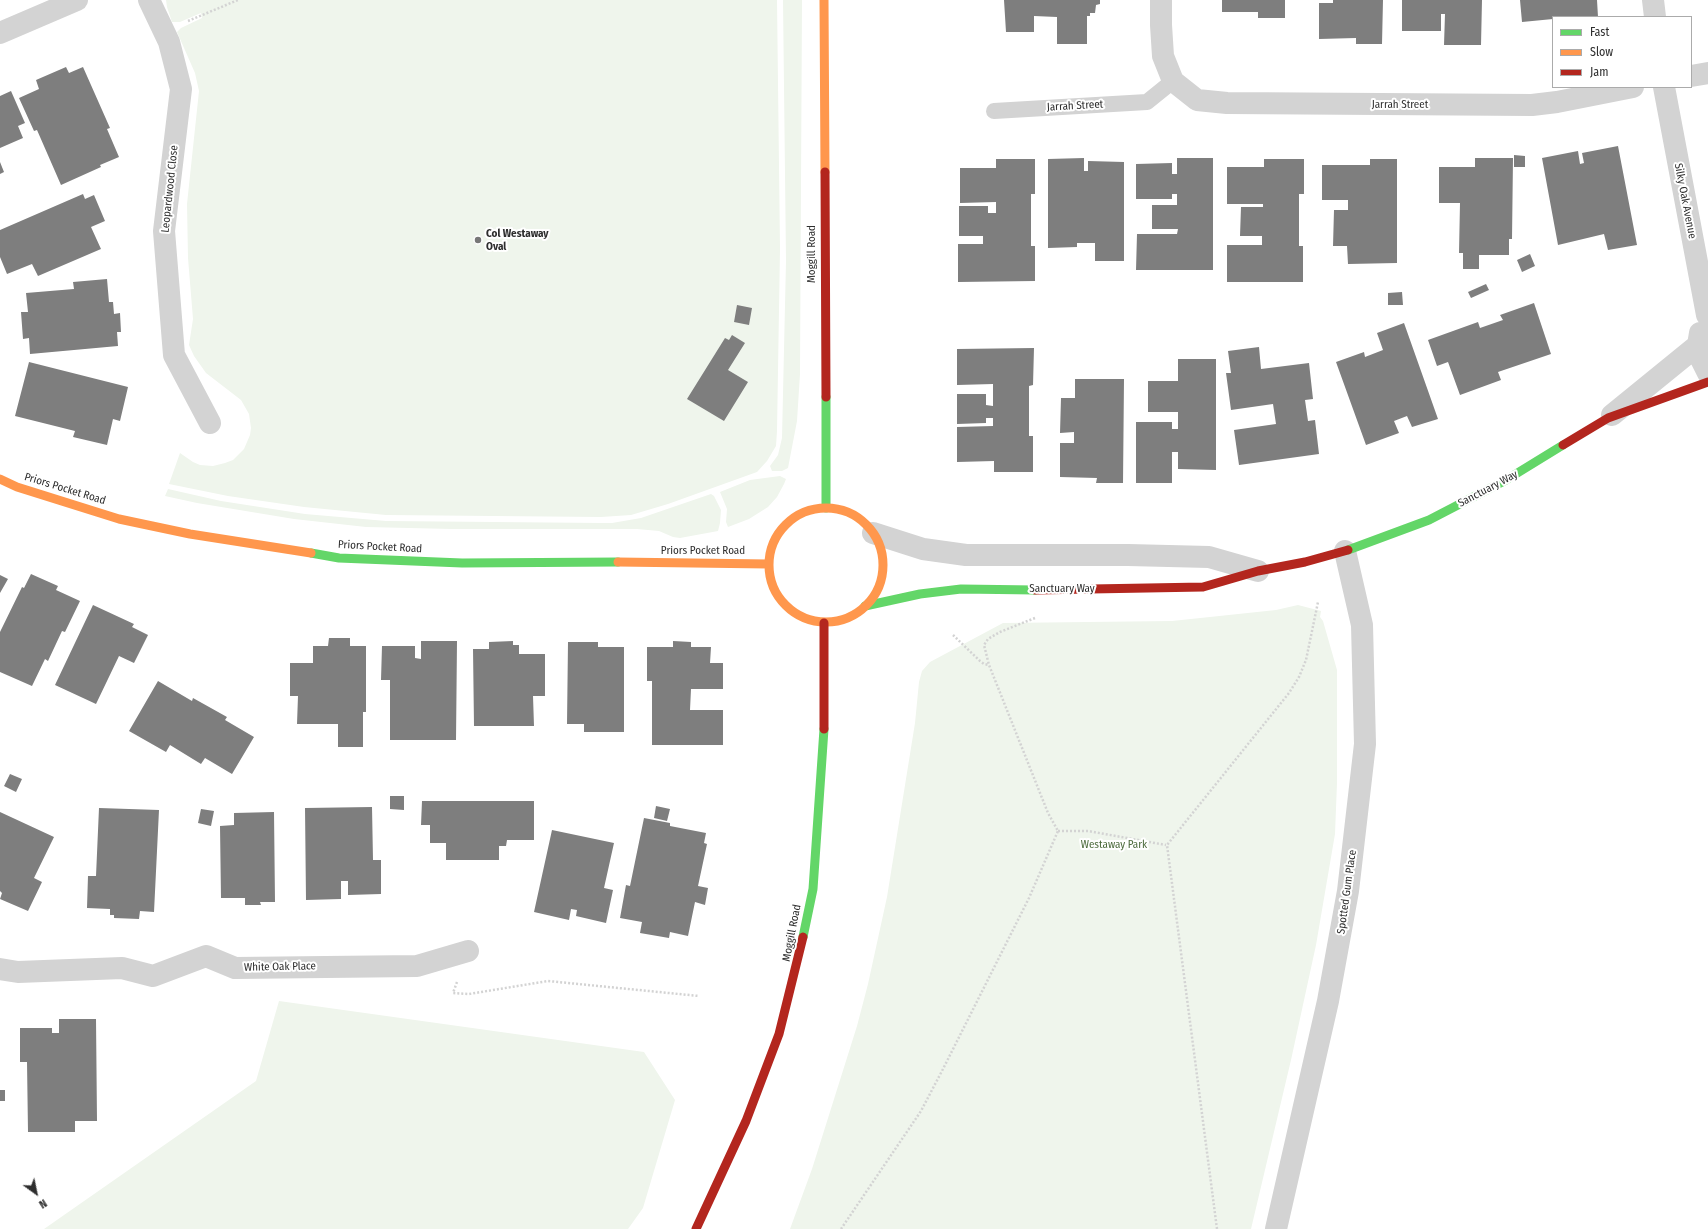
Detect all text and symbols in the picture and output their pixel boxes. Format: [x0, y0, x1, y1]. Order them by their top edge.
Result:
legend [1552, 16, 1692, 88]
text: Fast [1590, 25, 1609, 39]
text: Slow [1590, 45, 1613, 59]
text: Jam [1590, 65, 1608, 79]
street label: Jarrah Street [1046, 98, 1104, 114]
street label: Jarrah Street [1372, 98, 1428, 112]
street label: Leopardwood Close [159, 145, 181, 233]
street label: Silky Oak Avenue [1671, 162, 1699, 240]
street label: Moggill Road [805, 225, 819, 283]
place label: Col Westaway Oval [486, 227, 549, 253]
marker: Col Westaway Oval [473, 235, 483, 245]
street label: Sanctuary Way [1456, 468, 1520, 510]
street label: Priors Pocket Road [23, 470, 107, 508]
street label: Priors Pocket Road [338, 538, 422, 556]
street label: Priors Pocket Road [661, 544, 745, 558]
street label: Sanctuary Way [1029, 582, 1095, 596]
park label: Westaway Park [1081, 838, 1147, 852]
street label: Spotted Gum Place [1335, 849, 1359, 935]
street label: Moggill Road [780, 903, 804, 963]
street label: White Oak Place [244, 960, 316, 974]
north arrow [16, 1173, 56, 1213]
text: N [37, 1196, 49, 1211]

